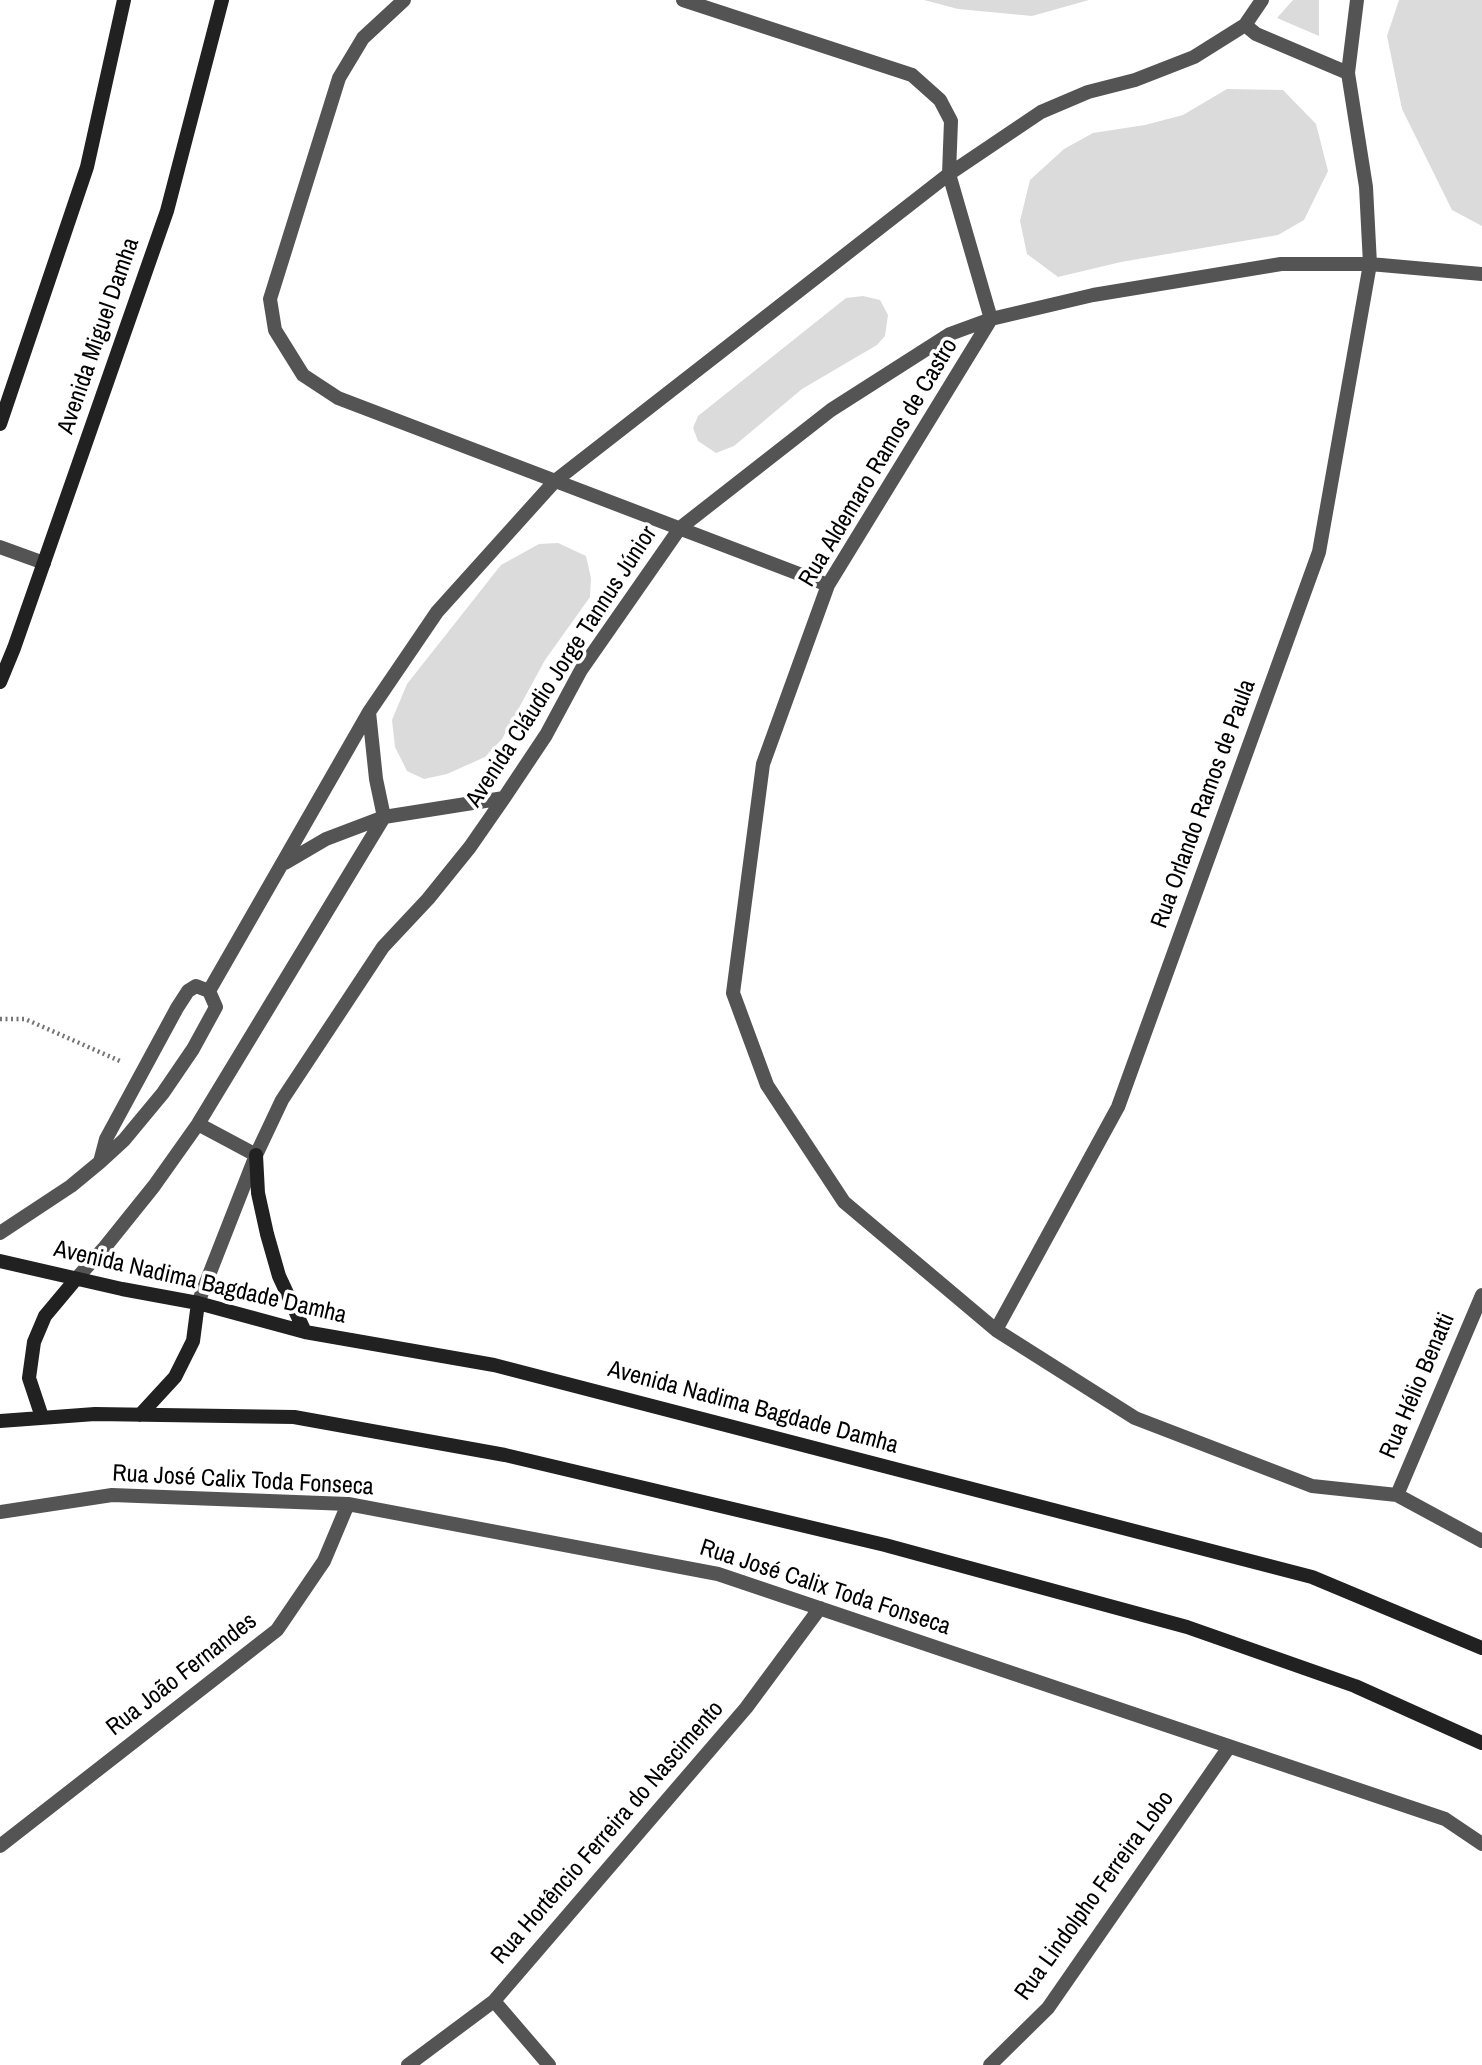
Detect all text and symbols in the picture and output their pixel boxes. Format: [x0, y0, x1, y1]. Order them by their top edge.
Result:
street label: Avenida Miguel Damha [52, 234, 146, 438]
street label: Rua Aldemaro Ramos de Castro [793, 334, 965, 592]
street label: Avenida Cláudio Jorge Tannus Júnior [460, 521, 664, 813]
street label: Rua Orlando Ramos de Paula [1146, 676, 1262, 932]
street label: Avenida Nadima Bagdade Damha [51, 1235, 349, 1331]
street label: Rua Hélio Benatti [1374, 1309, 1462, 1463]
street label: Avenida Nadima Bagdade Damha [605, 1355, 901, 1461]
street label: Rua José Calix Toda Fonseca [112, 1460, 374, 1502]
street label: Rua José Calix Toda Fonseca [696, 1534, 954, 1642]
street label: Rua João Fernandes [101, 1607, 263, 1743]
street label: Rua Hortêncio Ferreira do Nascimento [486, 1696, 730, 1970]
street label: Rua Lindolpho Ferreira Lobo [1009, 1786, 1181, 2006]

